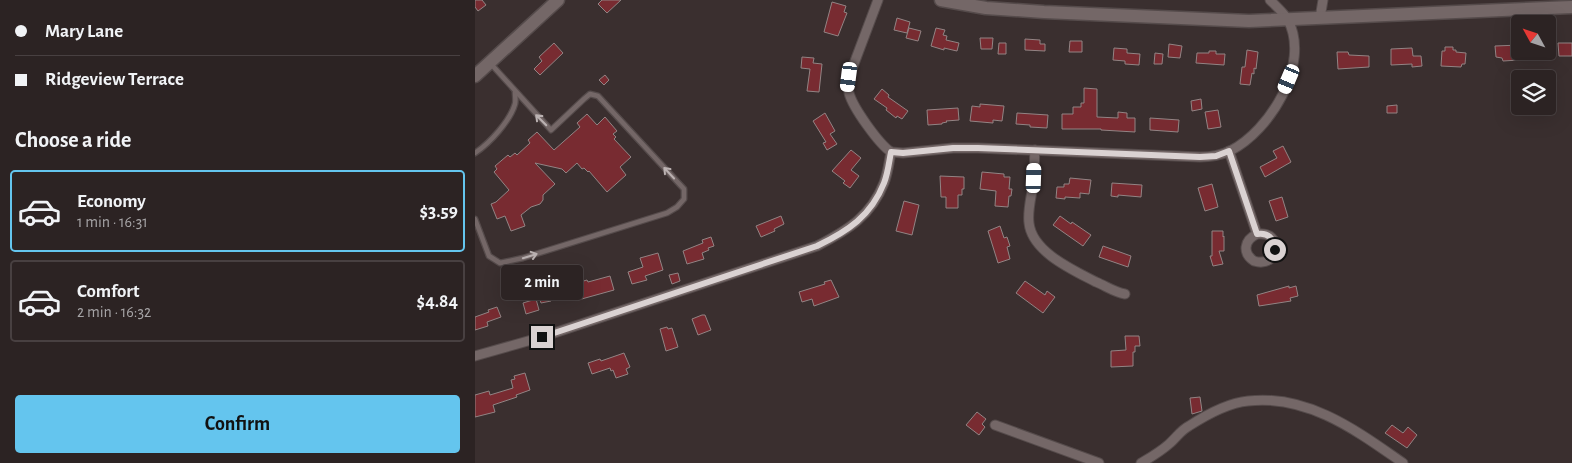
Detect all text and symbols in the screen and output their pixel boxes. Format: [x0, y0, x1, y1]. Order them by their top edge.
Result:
north arrow [1511, 15, 1556, 60]
map controls [1511, 15, 1556, 115]
text: Mary Lane [45, 22, 123, 41]
car [839, 61, 858, 93]
car [1276, 62, 1301, 96]
text: Ridgeview Terrace [45, 70, 184, 89]
button: layers [1511, 70, 1556, 115]
one-way arrow [535, 113, 547, 126]
text: Choose a ride [15, 129, 131, 151]
car [1025, 163, 1042, 193]
one-way arrow [663, 167, 675, 180]
icon: car [17, 189, 62, 234]
text: Economy [77, 192, 146, 211]
text: $3.59 [420, 202, 458, 221]
text: 1 min · 16:31 [77, 214, 148, 230]
route start [1264, 239, 1286, 261]
one-way arrow [522, 251, 538, 261]
callout: 2 min [501, 264, 583, 300]
text: 2 min [524, 274, 560, 290]
icon: car [17, 279, 62, 324]
text: Comfort [77, 282, 139, 301]
text: $4.84 [417, 292, 458, 311]
text: 2 min · 16:32 [77, 304, 151, 320]
route end [531, 326, 553, 348]
button: Confirm [15, 395, 460, 453]

